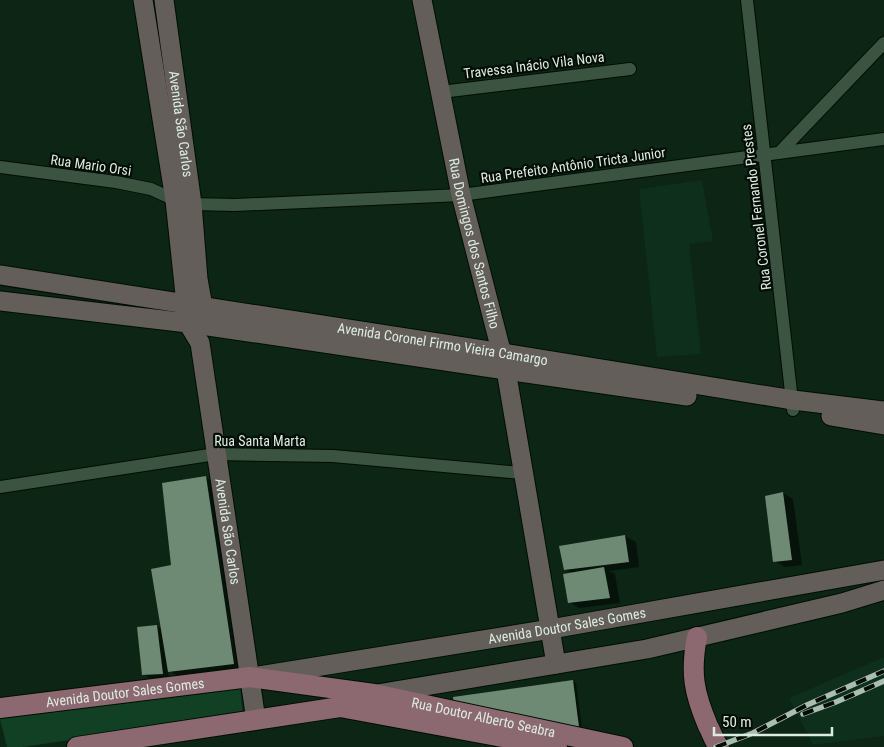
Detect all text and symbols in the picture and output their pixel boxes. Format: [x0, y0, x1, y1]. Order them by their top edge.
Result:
street label: Travessa Inácio Vila Nova [463, 48, 605, 82]
street label: Avenida São Carlos [166, 70, 196, 178]
street label: Rua Coronel Fernando Prestes [738, 123, 774, 291]
street label: Rua Prefeito Antônio Tricta Junior [480, 144, 666, 186]
street label: Rua Mario Orsi [50, 151, 132, 179]
street label: Rua Domingos dos Santos Filho [446, 157, 503, 330]
street label: Avenida Coronel Firmo Vieira Camargo [336, 320, 549, 368]
street label: Rua Santa Marta [214, 433, 306, 449]
street label: Avenida São Carlos [212, 477, 244, 585]
street label: Avenida Doutor Sales Gomes [487, 604, 647, 647]
street label: Avenida Doutor Sales Gomes [45, 675, 205, 710]
street label: Rua Doutor Alberto Seabra [410, 694, 557, 740]
scale bar [714, 704, 832, 736]
text: 50 m [722, 713, 752, 731]

